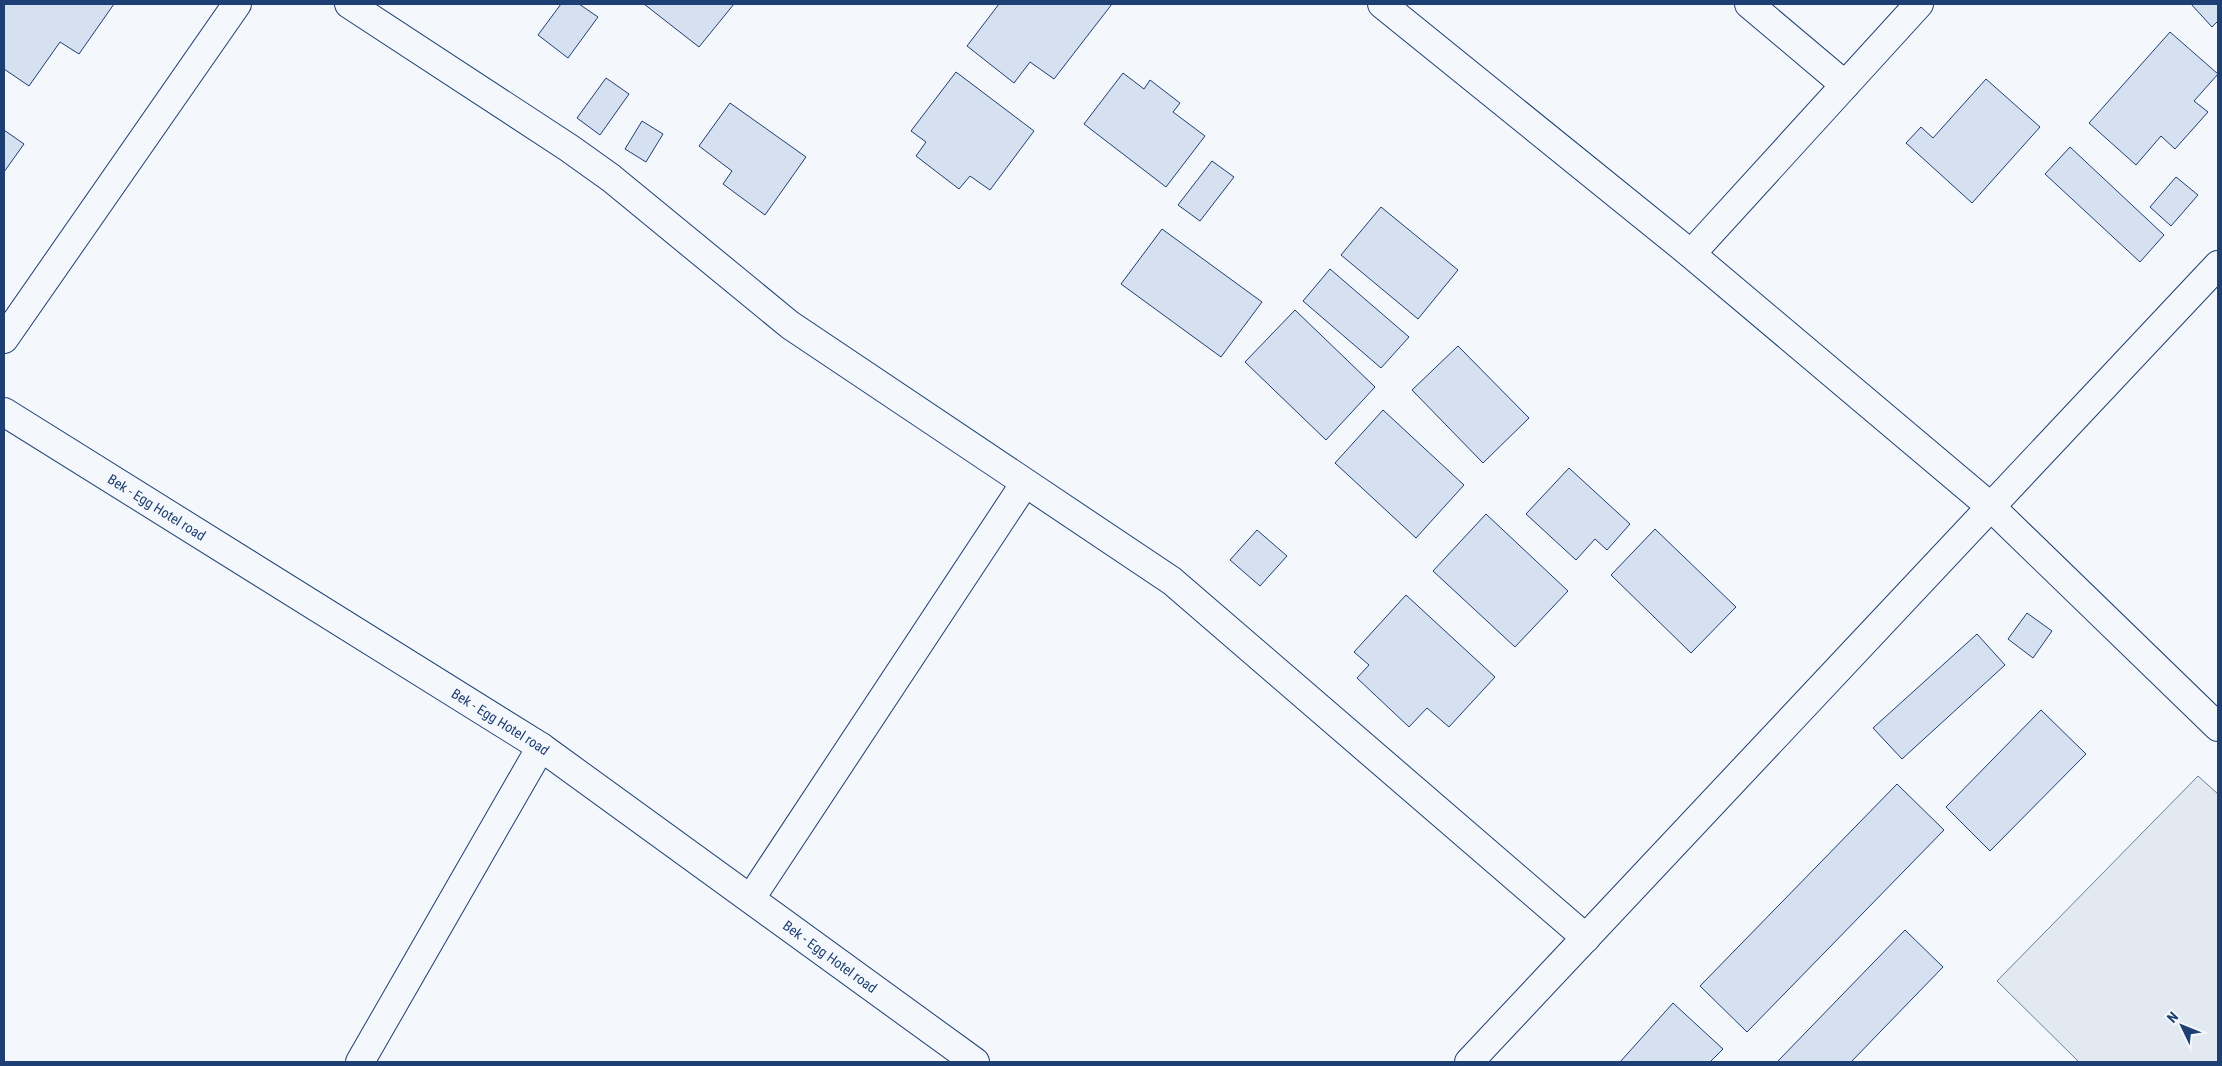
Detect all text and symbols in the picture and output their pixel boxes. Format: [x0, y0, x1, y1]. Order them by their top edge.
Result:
street label: Bek - Egg Hotel road [105, 471, 208, 544]
street label: Bek - Egg Hotel road [449, 685, 552, 758]
street label: Bek - Egg Hotel road [780, 917, 880, 996]
north arrow [2157, 1001, 2207, 1051]
text: N [2164, 1009, 2181, 1026]

